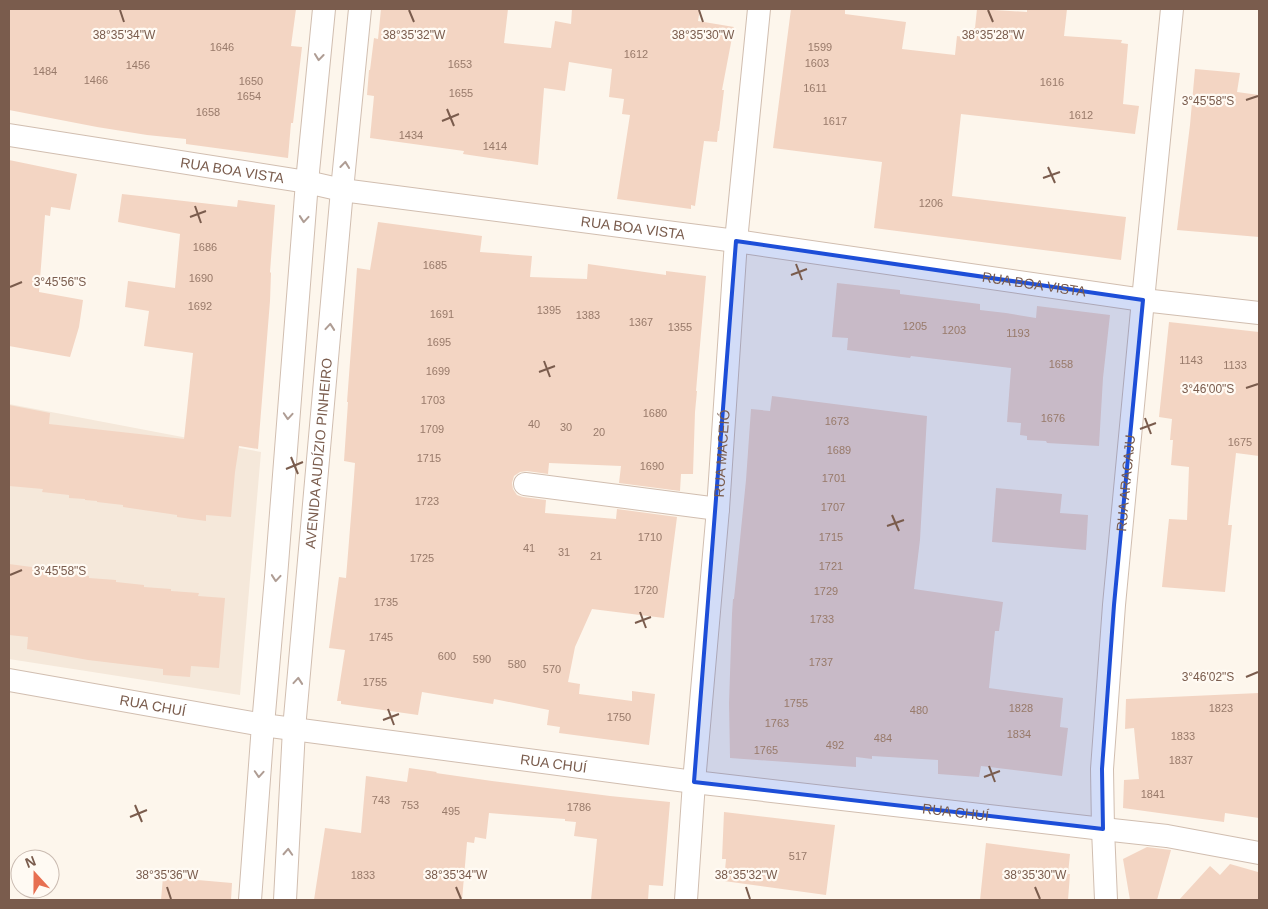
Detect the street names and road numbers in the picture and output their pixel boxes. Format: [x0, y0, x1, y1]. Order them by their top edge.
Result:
street label: RUA BOA VISTA [179, 154, 286, 186]
street label: RUA BOA VISTA [580, 213, 687, 242]
street label: RUA BOA VISTA [981, 269, 1088, 300]
street label: AVENIDA AUDÍZIO PINHEIRO [302, 357, 335, 549]
street label: RUA MACEIÓ [711, 409, 733, 498]
street label: RUA ARACAJU [1113, 434, 1138, 532]
street label: RUA CHUÍ [118, 692, 187, 719]
street label: RUA CHUÍ [519, 751, 588, 776]
street label: RUA CHUÍ [921, 800, 990, 824]

